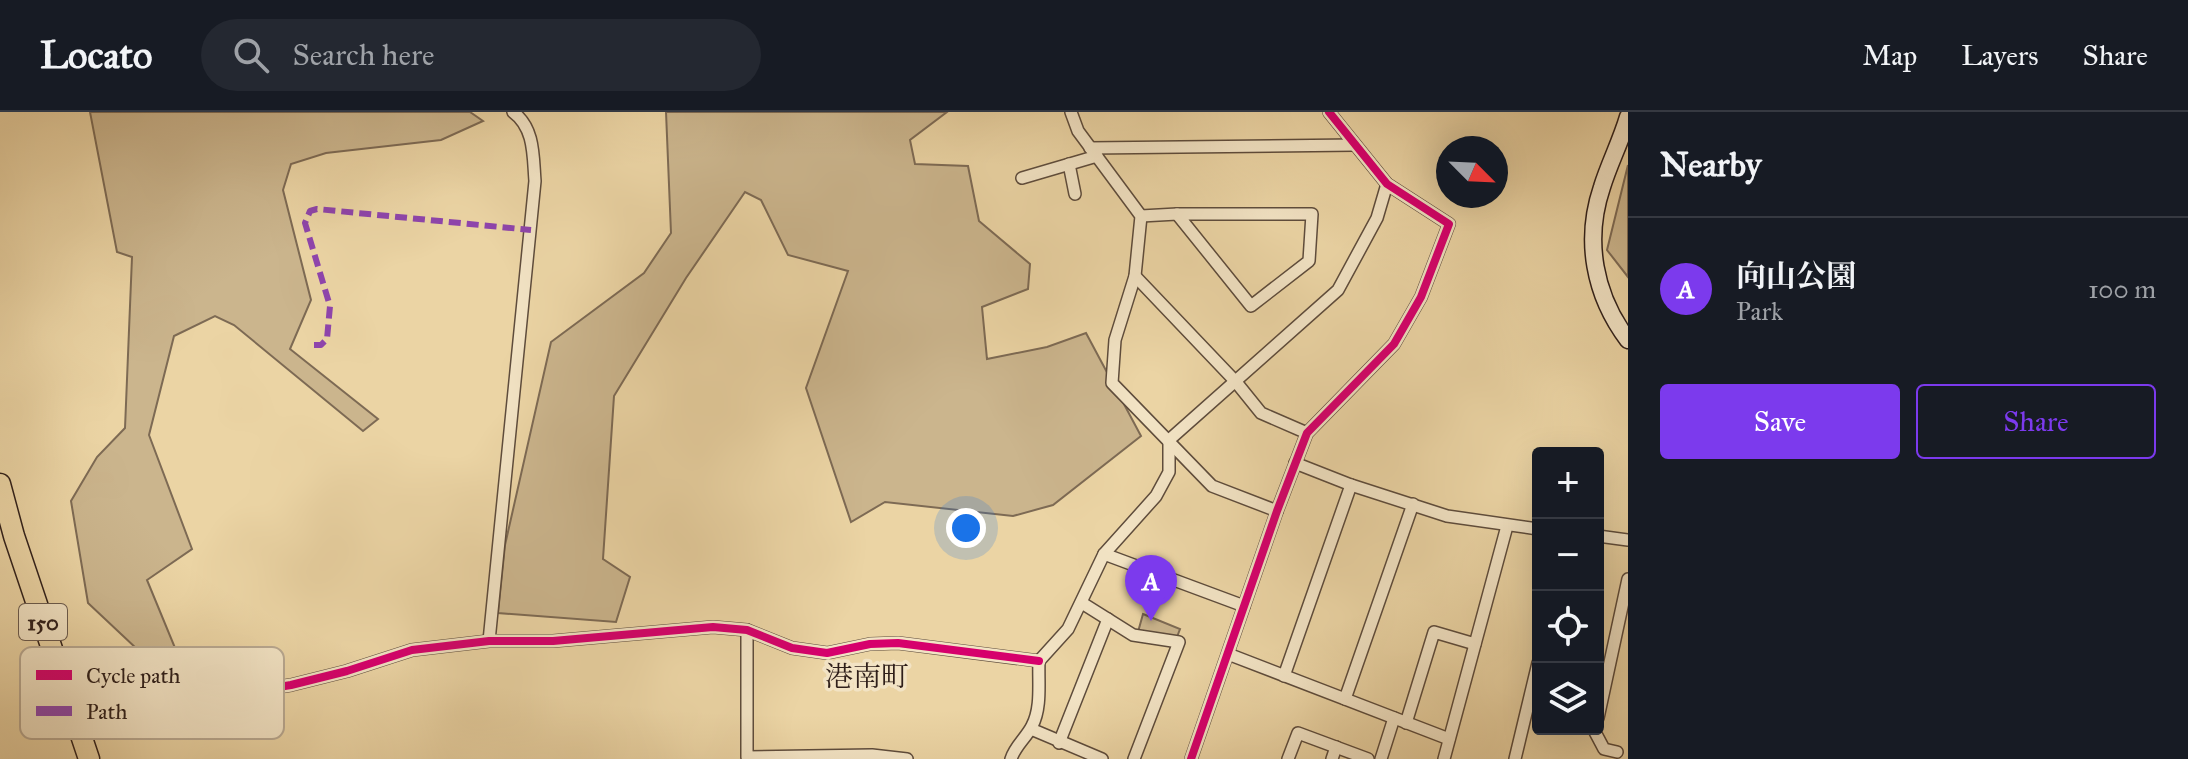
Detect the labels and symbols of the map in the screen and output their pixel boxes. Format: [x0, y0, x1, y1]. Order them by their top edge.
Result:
north arrow [1436, 136, 1508, 208]
your location [946, 508, 986, 548]
pin: A [1125, 555, 1177, 621]
road number: 150 [19, 604, 67, 640]
legend [20, 647, 284, 739]
district label: 港南町 [825, 659, 909, 694]
text: Cycle path [86, 662, 181, 689]
text: Path [86, 698, 128, 725]

